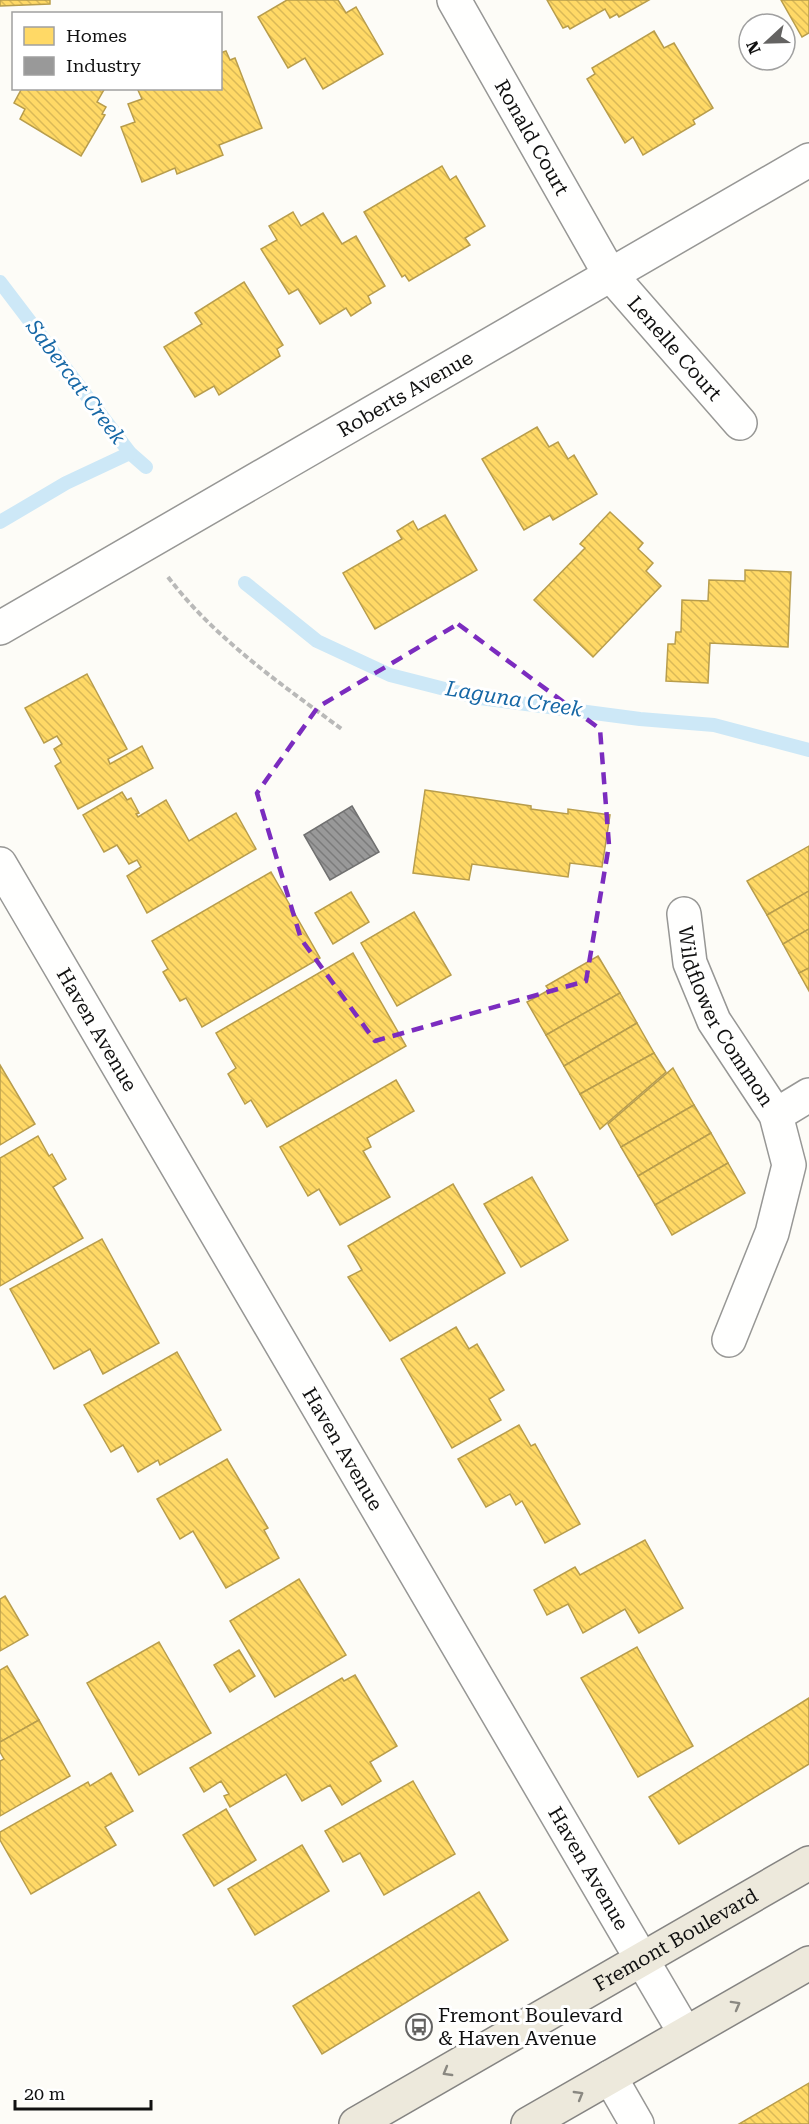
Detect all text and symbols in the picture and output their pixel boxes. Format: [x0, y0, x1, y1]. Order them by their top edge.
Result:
legend [12, 12, 222, 90]
north arrow [737, 12, 797, 72]
text: Homes [66, 25, 127, 46]
text: N [742, 38, 765, 57]
text: Industry [66, 55, 141, 76]
street label: Ronald Court [490, 75, 575, 200]
street label: Lenelle Court [623, 291, 727, 406]
water label: Sabercat Creek [21, 314, 131, 449]
street label: Roberts Avenue [333, 345, 477, 442]
water label: Laguna Creek [443, 676, 585, 722]
street label: Wildflower Common [674, 925, 779, 1111]
street label: Haven Avenue [52, 964, 142, 1096]
street label: Haven Avenue [297, 1383, 388, 1515]
street label: Haven Avenue [543, 1802, 634, 1934]
street label: Fremont Boulevard [590, 1883, 762, 1996]
one-way arrow [730, 2000, 740, 2012]
place label: Fremont Boulevard & Haven Avenue [438, 2003, 623, 2050]
bus stop icon: Fremont Boulevard & Haven Avenue [404, 2012, 434, 2042]
one-way arrow [443, 2065, 453, 2076]
scale bar [15, 2073, 152, 2111]
text: 20 m [24, 2083, 65, 2104]
one-way arrow [573, 2090, 583, 2102]

